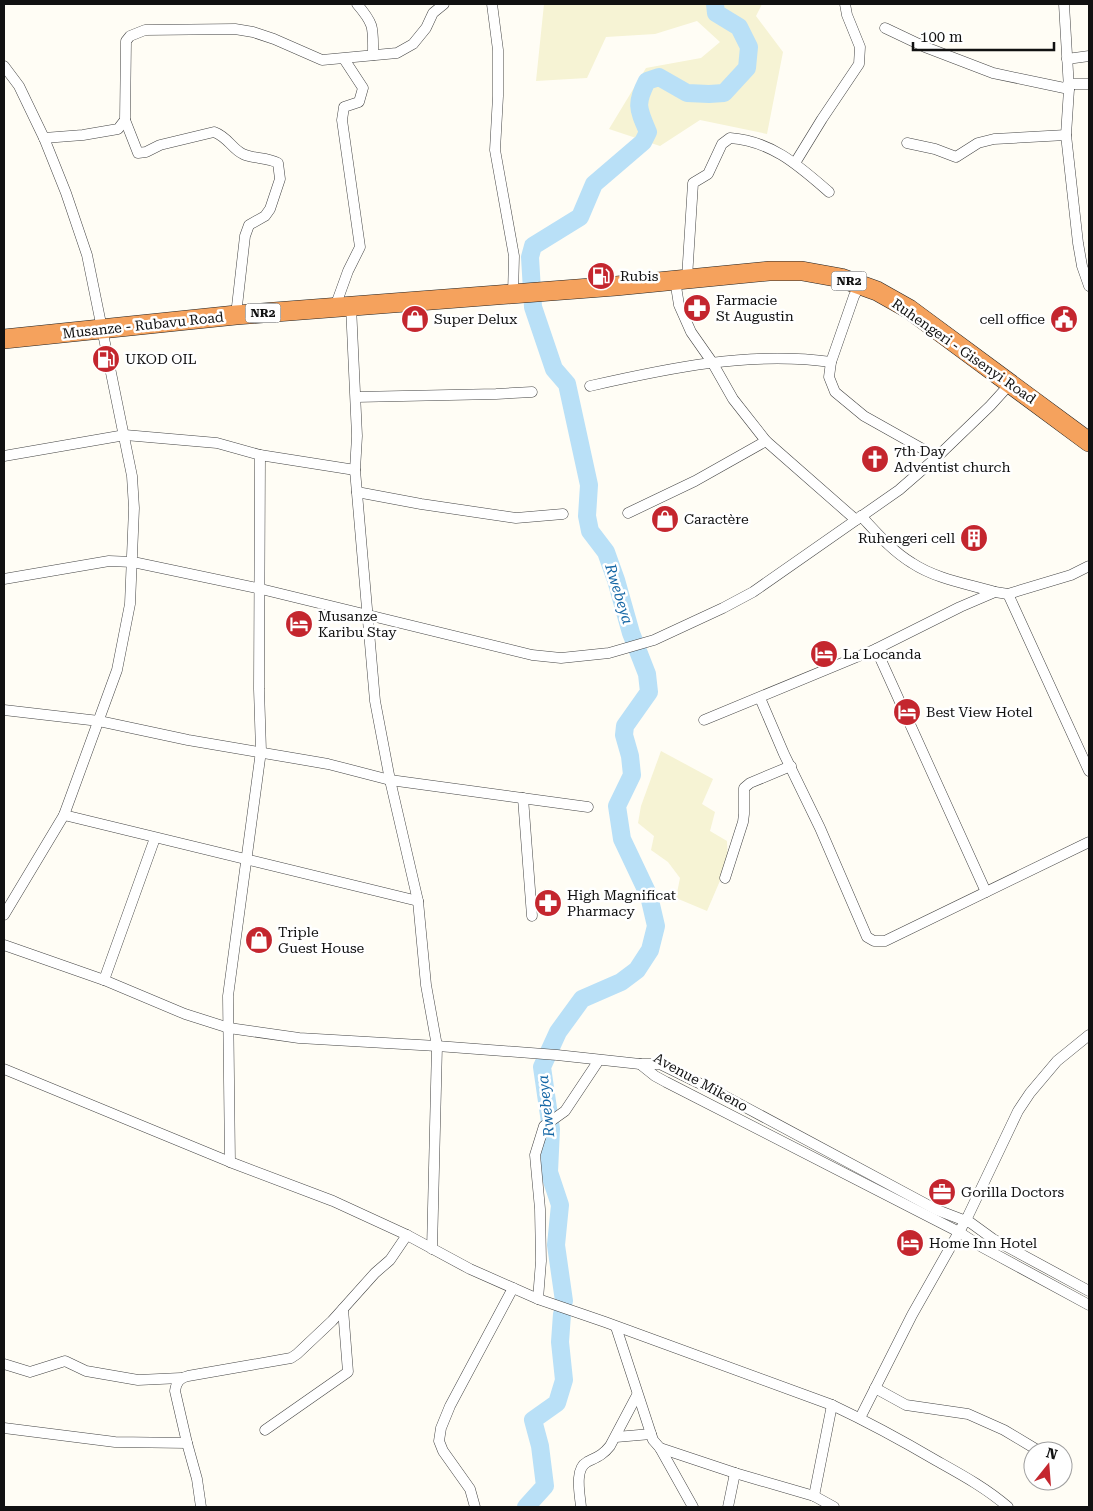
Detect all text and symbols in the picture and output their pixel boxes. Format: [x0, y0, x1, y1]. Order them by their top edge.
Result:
scale bar [913, 20, 1054, 52]
text: 100 m [920, 28, 963, 46]
fuel station icon: Rubis [586, 261, 616, 291]
place label: Rubis [620, 268, 659, 284]
road number: NR2 [832, 272, 866, 290]
place label: Farmacie St Augustin [716, 292, 794, 324]
pharmacy icon: Farmacie St Augustin [682, 293, 712, 323]
street label: Ruhengeri - Gisenyi Road [889, 295, 1039, 407]
road number: NR2 [246, 304, 280, 322]
shop icon: Super Delux [400, 304, 430, 334]
public building icon: cell office [1049, 304, 1079, 334]
street label: Musanze - Rubavu Road [62, 309, 224, 341]
place label: Super Delux [434, 311, 517, 327]
place label: cell office [979, 311, 1045, 327]
fuel station icon: UKOD OIL [91, 344, 121, 374]
place label: UKOD OIL [125, 351, 197, 367]
place label: 7th Day Adventist church [894, 443, 1010, 475]
church icon: 7th Day Adventist church [860, 444, 890, 474]
shop icon: Caractère [650, 504, 680, 534]
place label: Caractère [684, 511, 749, 527]
building icon: Ruhengeri cell [959, 523, 989, 553]
place label: Ruhengeri cell [858, 530, 956, 546]
water label: Rwebeya [601, 561, 637, 626]
place label: Musanze Karibu Stay [318, 608, 397, 640]
hotel icon: Musanze Karibu Stay [284, 609, 314, 639]
hotel icon: La Locanda [809, 639, 839, 669]
place label: La Locanda [843, 646, 922, 662]
hotel icon: Best View Hotel [892, 697, 922, 727]
place label: Best View Hotel [926, 704, 1033, 720]
place label: High Magnificat Pharmacy [567, 887, 676, 919]
pharmacy icon: High Magnificat Pharmacy [533, 888, 563, 918]
place label: Triple Guest House [278, 924, 365, 956]
shop icon: Triple Guest House [244, 925, 274, 955]
street label: Avenue Mikeno [651, 1049, 751, 1115]
water label: Rwebeya [534, 1074, 558, 1139]
office icon: Gorilla Doctors [927, 1177, 957, 1207]
place label: Gorilla Doctors [961, 1184, 1065, 1200]
hotel icon: Home Inn Hotel [895, 1228, 925, 1258]
place label: Home Inn Hotel [929, 1235, 1038, 1251]
north arrow [1023, 1441, 1073, 1491]
text: N [1044, 1444, 1060, 1463]

